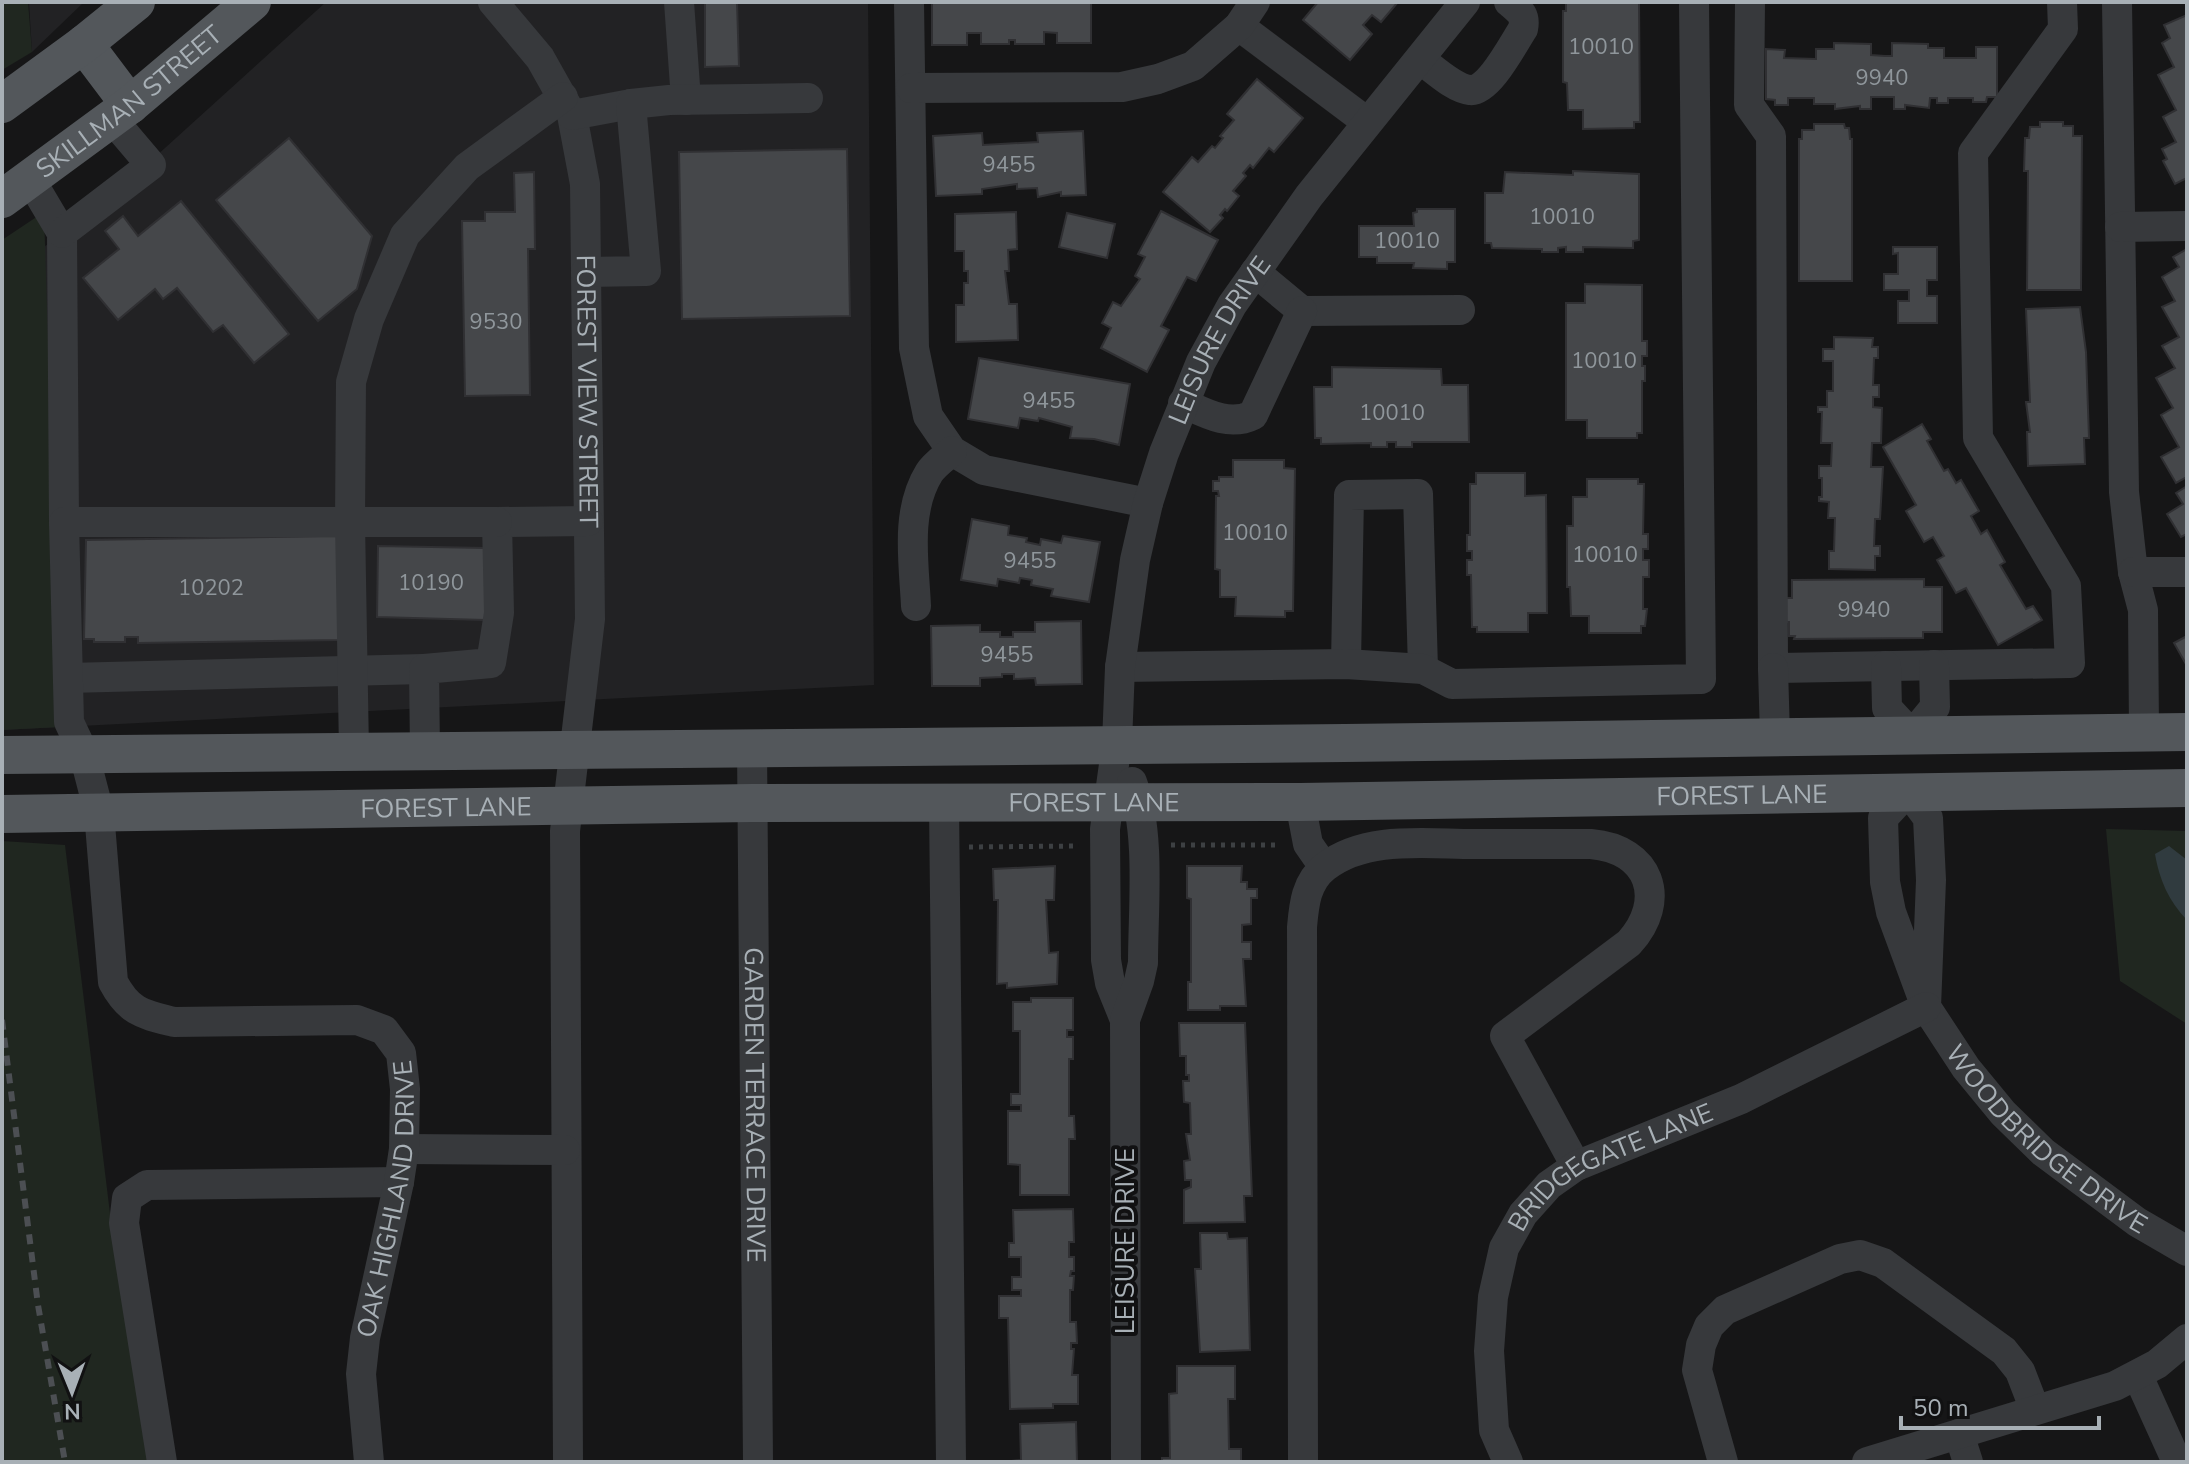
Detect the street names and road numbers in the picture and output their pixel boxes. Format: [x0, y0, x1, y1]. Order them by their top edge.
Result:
street label: SKILLMAN STREET [28, 17, 230, 186]
street label: LEISURE DRIVE [1160, 249, 1279, 429]
street label: FOREST VIEW STREET [568, 254, 606, 528]
street label: FOREST LANE [1656, 776, 1828, 814]
street label: FOREST LANE [1008, 785, 1179, 820]
street label: FOREST LANE [360, 789, 532, 826]
street label: GARDEN TERRACE DRIVE [736, 947, 774, 1263]
street label: WOODBRIDGE DRIVE [1938, 1037, 2154, 1242]
street label: OAK HIGHLAND DRIVE [348, 1058, 423, 1341]
street label: BRIDGEGATE LANE [1499, 1095, 1718, 1237]
street label: LEISURE DRIVE [1108, 1148, 1143, 1334]

